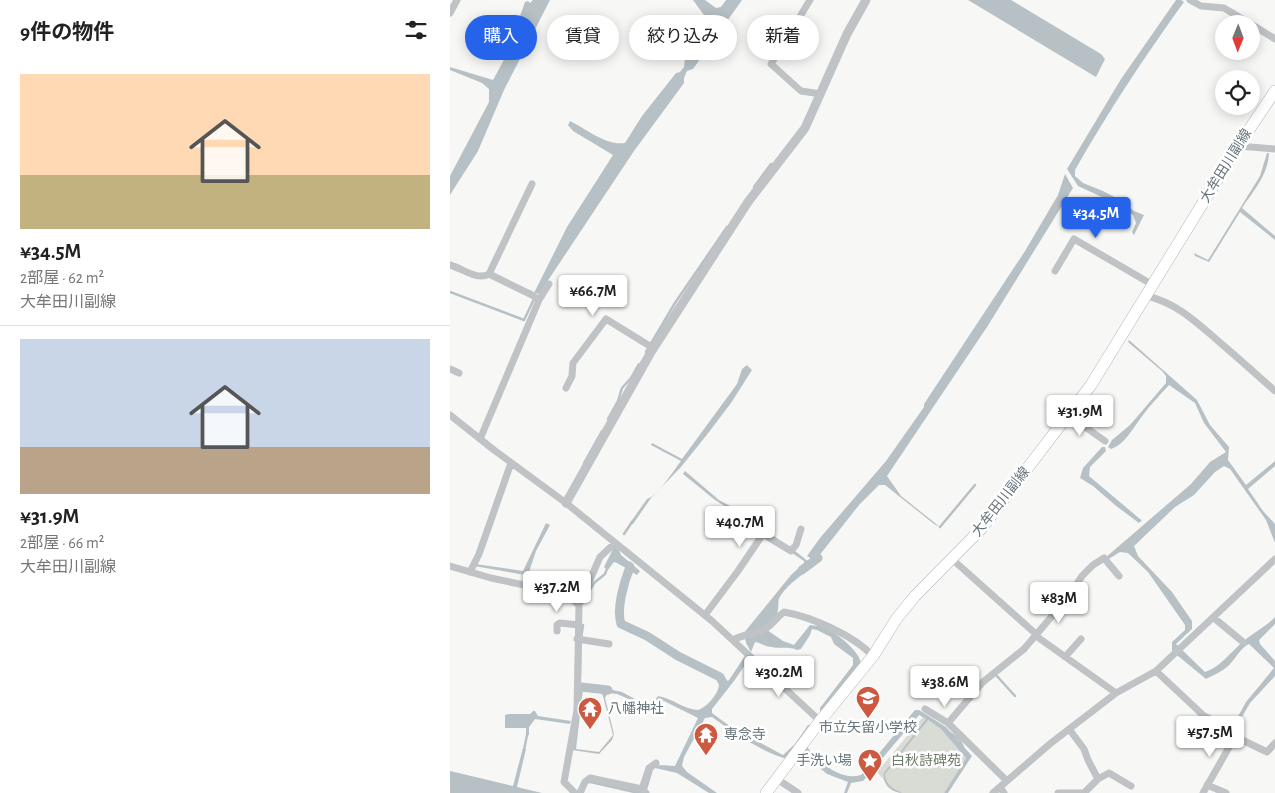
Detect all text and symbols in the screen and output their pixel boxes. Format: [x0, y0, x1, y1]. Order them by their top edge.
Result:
chip: 購入 [465, 15, 537, 60]
chip: 賃貸 [547, 15, 619, 60]
chip: 絞り込み [629, 15, 737, 60]
chip: 新着 [747, 15, 819, 60]
north arrow [1215, 15, 1260, 60]
map controls [1215, 15, 1260, 115]
icon: filters [402, 16, 430, 44]
text: 9件の物件 [20, 22, 114, 43]
button: locate [1215, 70, 1260, 115]
icon: home [180, 106, 270, 196]
street label: 大牟田川副線 [1197, 126, 1254, 205]
pin: ¥34.5M [1055, 196, 1137, 239]
text: ¥34.5M [1073, 205, 1119, 221]
text: ¥34.5M [20, 241, 81, 262]
text: 2部屋 · 62 m² [20, 270, 104, 286]
pin: ¥66.7M [552, 274, 634, 317]
text: ¥66.7M [569, 283, 617, 299]
text: 大牟田川副線 [20, 294, 116, 310]
icon: home [180, 372, 270, 462]
pin: ¥31.9M [1039, 394, 1121, 437]
text: ¥31.9M [1057, 403, 1103, 419]
street label: 大牟田川副線 [969, 464, 1032, 539]
text: ¥31.9M [20, 506, 79, 527]
pin: ¥40.7M [699, 506, 781, 548]
text: ¥40.7M [716, 514, 764, 530]
text: 2部屋 · 66 m² [20, 535, 104, 551]
text: 大牟田川副線 [20, 559, 116, 575]
pin: ¥37.2M [516, 570, 598, 613]
text: ¥37.2M [534, 579, 580, 595]
pin: ¥83M [1029, 582, 1089, 624]
text: ¥83M [1041, 590, 1077, 606]
pin: ¥30.2M [738, 656, 820, 698]
text: ¥30.2M [755, 664, 803, 680]
pin: ¥38.6M [904, 666, 986, 708]
text: ¥38.6M [921, 674, 969, 690]
school or university icon: 市立矢留小学校 [855, 685, 881, 719]
temple icon: 八幡神社 [577, 696, 603, 730]
place label: 八幡神社 [608, 701, 664, 716]
pin: ¥57.5M [1169, 716, 1251, 758]
place label: 市立矢留小学校 [819, 720, 917, 735]
temple icon: 専念寺 [693, 722, 719, 756]
text: ¥57.5M [1187, 724, 1233, 740]
place label: 専念寺 [724, 727, 766, 742]
place icon: 手洗い場 [857, 748, 883, 782]
place label: 手洗い場 [796, 753, 852, 768]
park label: 白秋詩碑苑 [891, 753, 961, 768]

